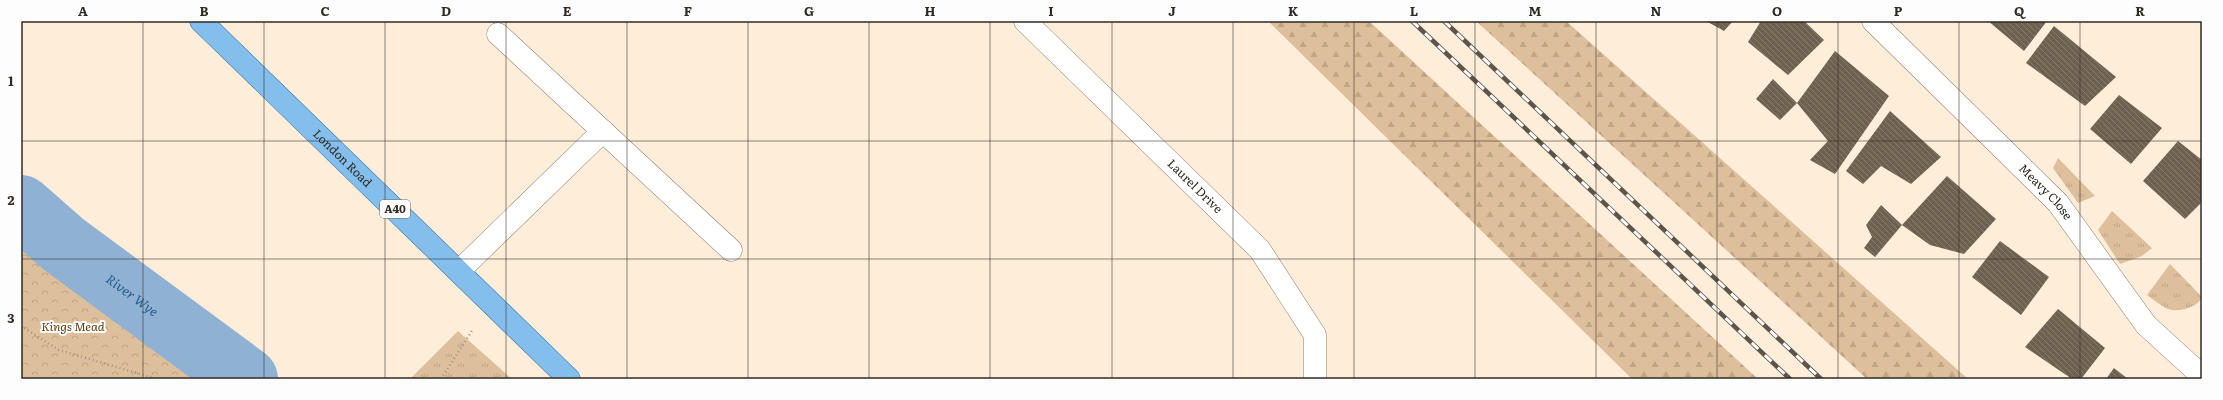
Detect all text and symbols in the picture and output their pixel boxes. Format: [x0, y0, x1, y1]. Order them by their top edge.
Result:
text: A [78, 1, 88, 20]
text: B [200, 1, 209, 20]
text: C [320, 1, 330, 20]
text: D [441, 1, 451, 20]
text: E [563, 1, 572, 20]
text: F [684, 1, 692, 20]
text: G [804, 1, 814, 20]
text: H [925, 1, 936, 20]
text: I [1048, 1, 1054, 20]
text: J [1168, 1, 1176, 20]
text: K [1288, 1, 1299, 20]
text: L [1410, 1, 1418, 20]
text: M [1529, 1, 1542, 20]
text: N [1651, 1, 1662, 20]
text: O [1772, 1, 1782, 20]
text: P [1894, 1, 1903, 20]
text: Q [2014, 1, 2026, 20]
text: R [2135, 1, 2145, 20]
text: 1 [8, 71, 14, 90]
street label: London Road [309, 125, 377, 191]
street label: Laurel Drive [1164, 154, 1227, 217]
street label: Meavy Close [2015, 159, 2077, 223]
text: 2 [8, 190, 15, 209]
road number: A40 [380, 200, 410, 218]
water label: River Wye [102, 269, 163, 320]
text: 3 [7, 308, 15, 327]
park label: Kings Mead [41, 317, 105, 335]

